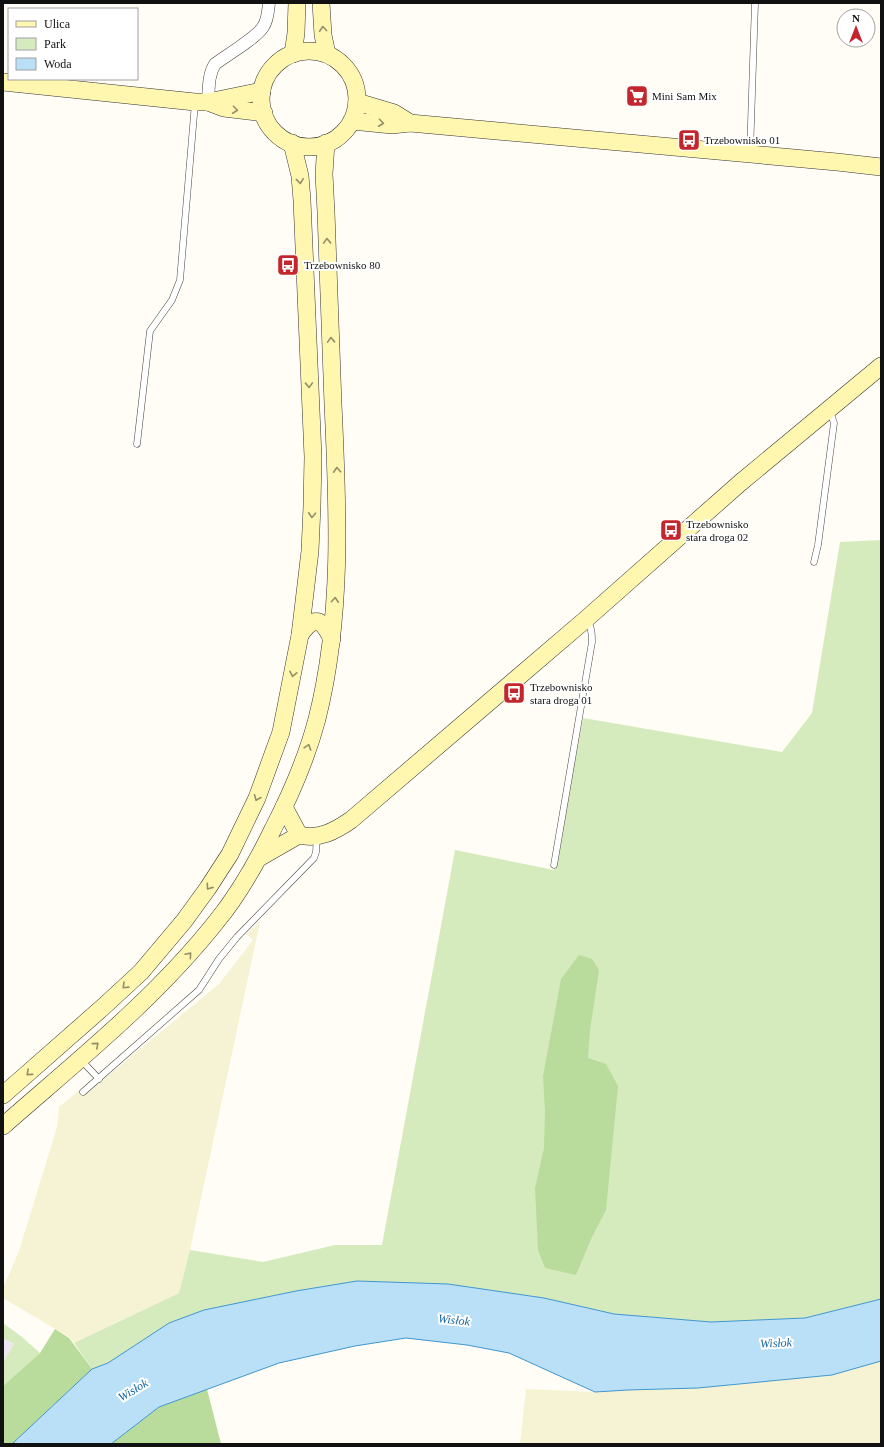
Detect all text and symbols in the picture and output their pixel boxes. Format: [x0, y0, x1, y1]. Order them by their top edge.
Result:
legend [8, 8, 138, 80]
north arrow [836, 8, 876, 48]
text: N [852, 12, 860, 24]
text: Ulica [44, 17, 71, 31]
one-way arrow [318, 26, 327, 32]
text: Park [44, 37, 66, 51]
text: Woda [44, 57, 72, 71]
supermarket icon: Mini Sam Mix [624, 83, 650, 109]
place label: Mini Sam Mix [652, 90, 717, 102]
one-way arrow [232, 105, 238, 114]
one-way arrow [378, 119, 384, 128]
bus stop icon: Trzebownisko 01 [676, 127, 702, 153]
place label: Trzebownisko 01 [704, 134, 780, 146]
one-way arrow [296, 178, 305, 184]
one-way arrow [323, 238, 331, 244]
bus stop icon: Trzebownisko 80 [275, 252, 301, 278]
place label: Trzebownisko 80 [304, 259, 381, 271]
one-way arrow [327, 337, 335, 343]
one-way arrow [305, 382, 314, 388]
one-way arrow [332, 467, 341, 473]
one-way arrow [307, 512, 316, 518]
bus stop icon: Trzebownisko stara droga 02 [658, 517, 684, 543]
place label: Trzebownisko stara droga 02 [686, 518, 749, 543]
one-way arrow [331, 597, 340, 603]
one-way arrow [290, 670, 298, 677]
bus stop icon: Trzebownisko stara droga 01 [501, 680, 527, 706]
place label: Trzebownisko stara droga 01 [530, 681, 593, 706]
one-way arrow [303, 743, 312, 750]
one-way arrow [253, 794, 261, 801]
one-way arrow [207, 882, 214, 889]
one-way arrow [184, 952, 191, 959]
one-way arrow [123, 981, 130, 988]
one-way arrow [91, 1042, 98, 1049]
one-way arrow [26, 1068, 33, 1075]
water label: Wisłok [437, 1311, 471, 1329]
water label: Wisłok [760, 1335, 793, 1351]
water label: Wisłok [116, 1375, 151, 1404]

